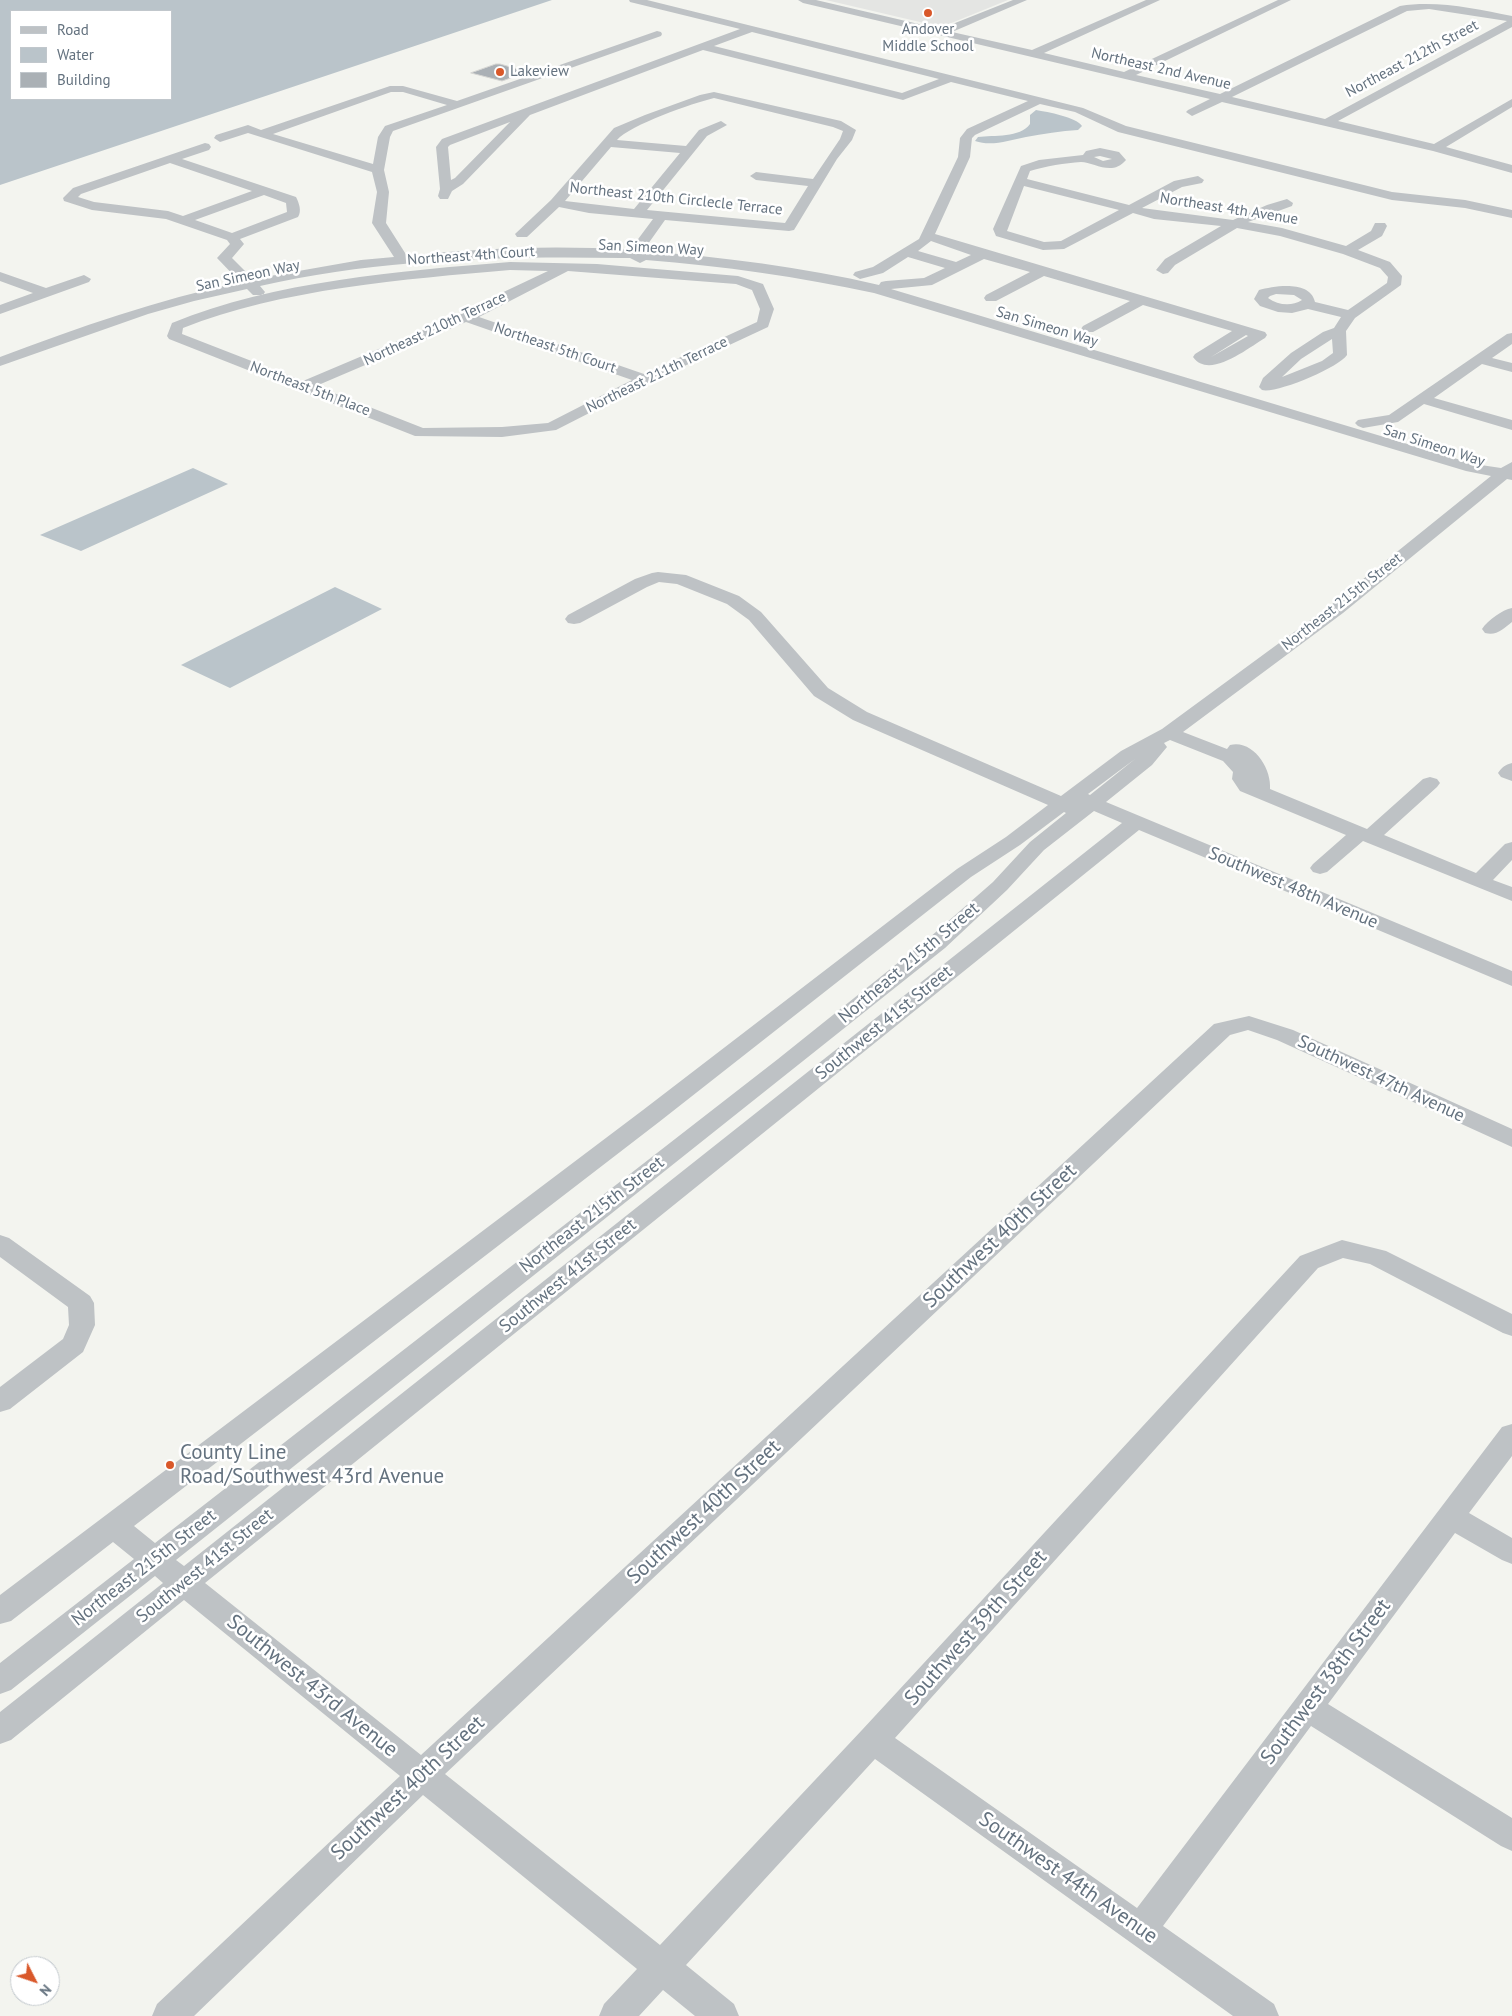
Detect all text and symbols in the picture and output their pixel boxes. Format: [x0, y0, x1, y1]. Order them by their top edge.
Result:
marker: Andover Middle School [922, 7, 934, 19]
legend [10, 10, 172, 100]
street label: Northeast 212th Street [1343, 16, 1481, 102]
text: Road [57, 20, 89, 39]
place label: Andover Middle School [882, 21, 974, 56]
street label: Northeast 2nd Avenue [1089, 44, 1233, 94]
text: Water [57, 45, 94, 64]
place label: Lakeview [510, 63, 569, 81]
marker: Lakeview [494, 66, 506, 78]
text: Building [57, 70, 111, 89]
street label: Northeast 210th Circlecle Terrace [569, 179, 783, 219]
street label: Northeast 4th Avenue [1159, 189, 1299, 229]
street label: San Simeon Way [598, 236, 704, 260]
street label: Northeast 4th Court [407, 243, 535, 269]
street label: San Simeon Way [194, 256, 302, 296]
street label: Northeast 210th Terrace [361, 288, 509, 370]
street label: San Simeon Way [994, 303, 1100, 351]
street label: Northeast 5th Court [492, 319, 618, 377]
street label: Northeast 211th Terrace [583, 333, 731, 417]
street label: Northeast 5th Place [247, 358, 373, 420]
street label: San Simeon Way [1381, 421, 1487, 471]
street label: Northeast 215th Street [1278, 549, 1406, 655]
street label: Southwest 48th Avenue [1205, 842, 1381, 934]
street label: Northeast 215th Street [834, 898, 984, 1028]
street label: Southwest 41st Street [811, 961, 957, 1085]
street label: Southwest 47th Avenue [1294, 1031, 1468, 1127]
street label: Northeast 215th Street [516, 1152, 668, 1278]
street label: Southwest 40th Street [918, 1158, 1082, 1314]
street label: Southwest 41st Street [495, 1214, 641, 1338]
street label: Southwest 40th Street [622, 1434, 786, 1590]
place label: County Line Road/Southwest 43rd Avenue [180, 1440, 444, 1490]
marker: County Line Road/Southwest 43rd Avenue [164, 1459, 176, 1471]
street label: Southwest 41st Street [132, 1504, 278, 1628]
street label: Northeast 215th Street [68, 1505, 220, 1631]
street label: Southwest 39th Street [900, 1545, 1052, 1711]
street label: Southwest 38th Street [1256, 1594, 1396, 1770]
street label: Southwest 43rd Avenue [222, 1609, 402, 1763]
street label: Southwest 40th Street [326, 1710, 490, 1866]
street label: Southwest 44th Avenue [974, 1807, 1162, 1949]
north arrow [10, 1956, 60, 2006]
text: N [36, 1981, 55, 2000]

